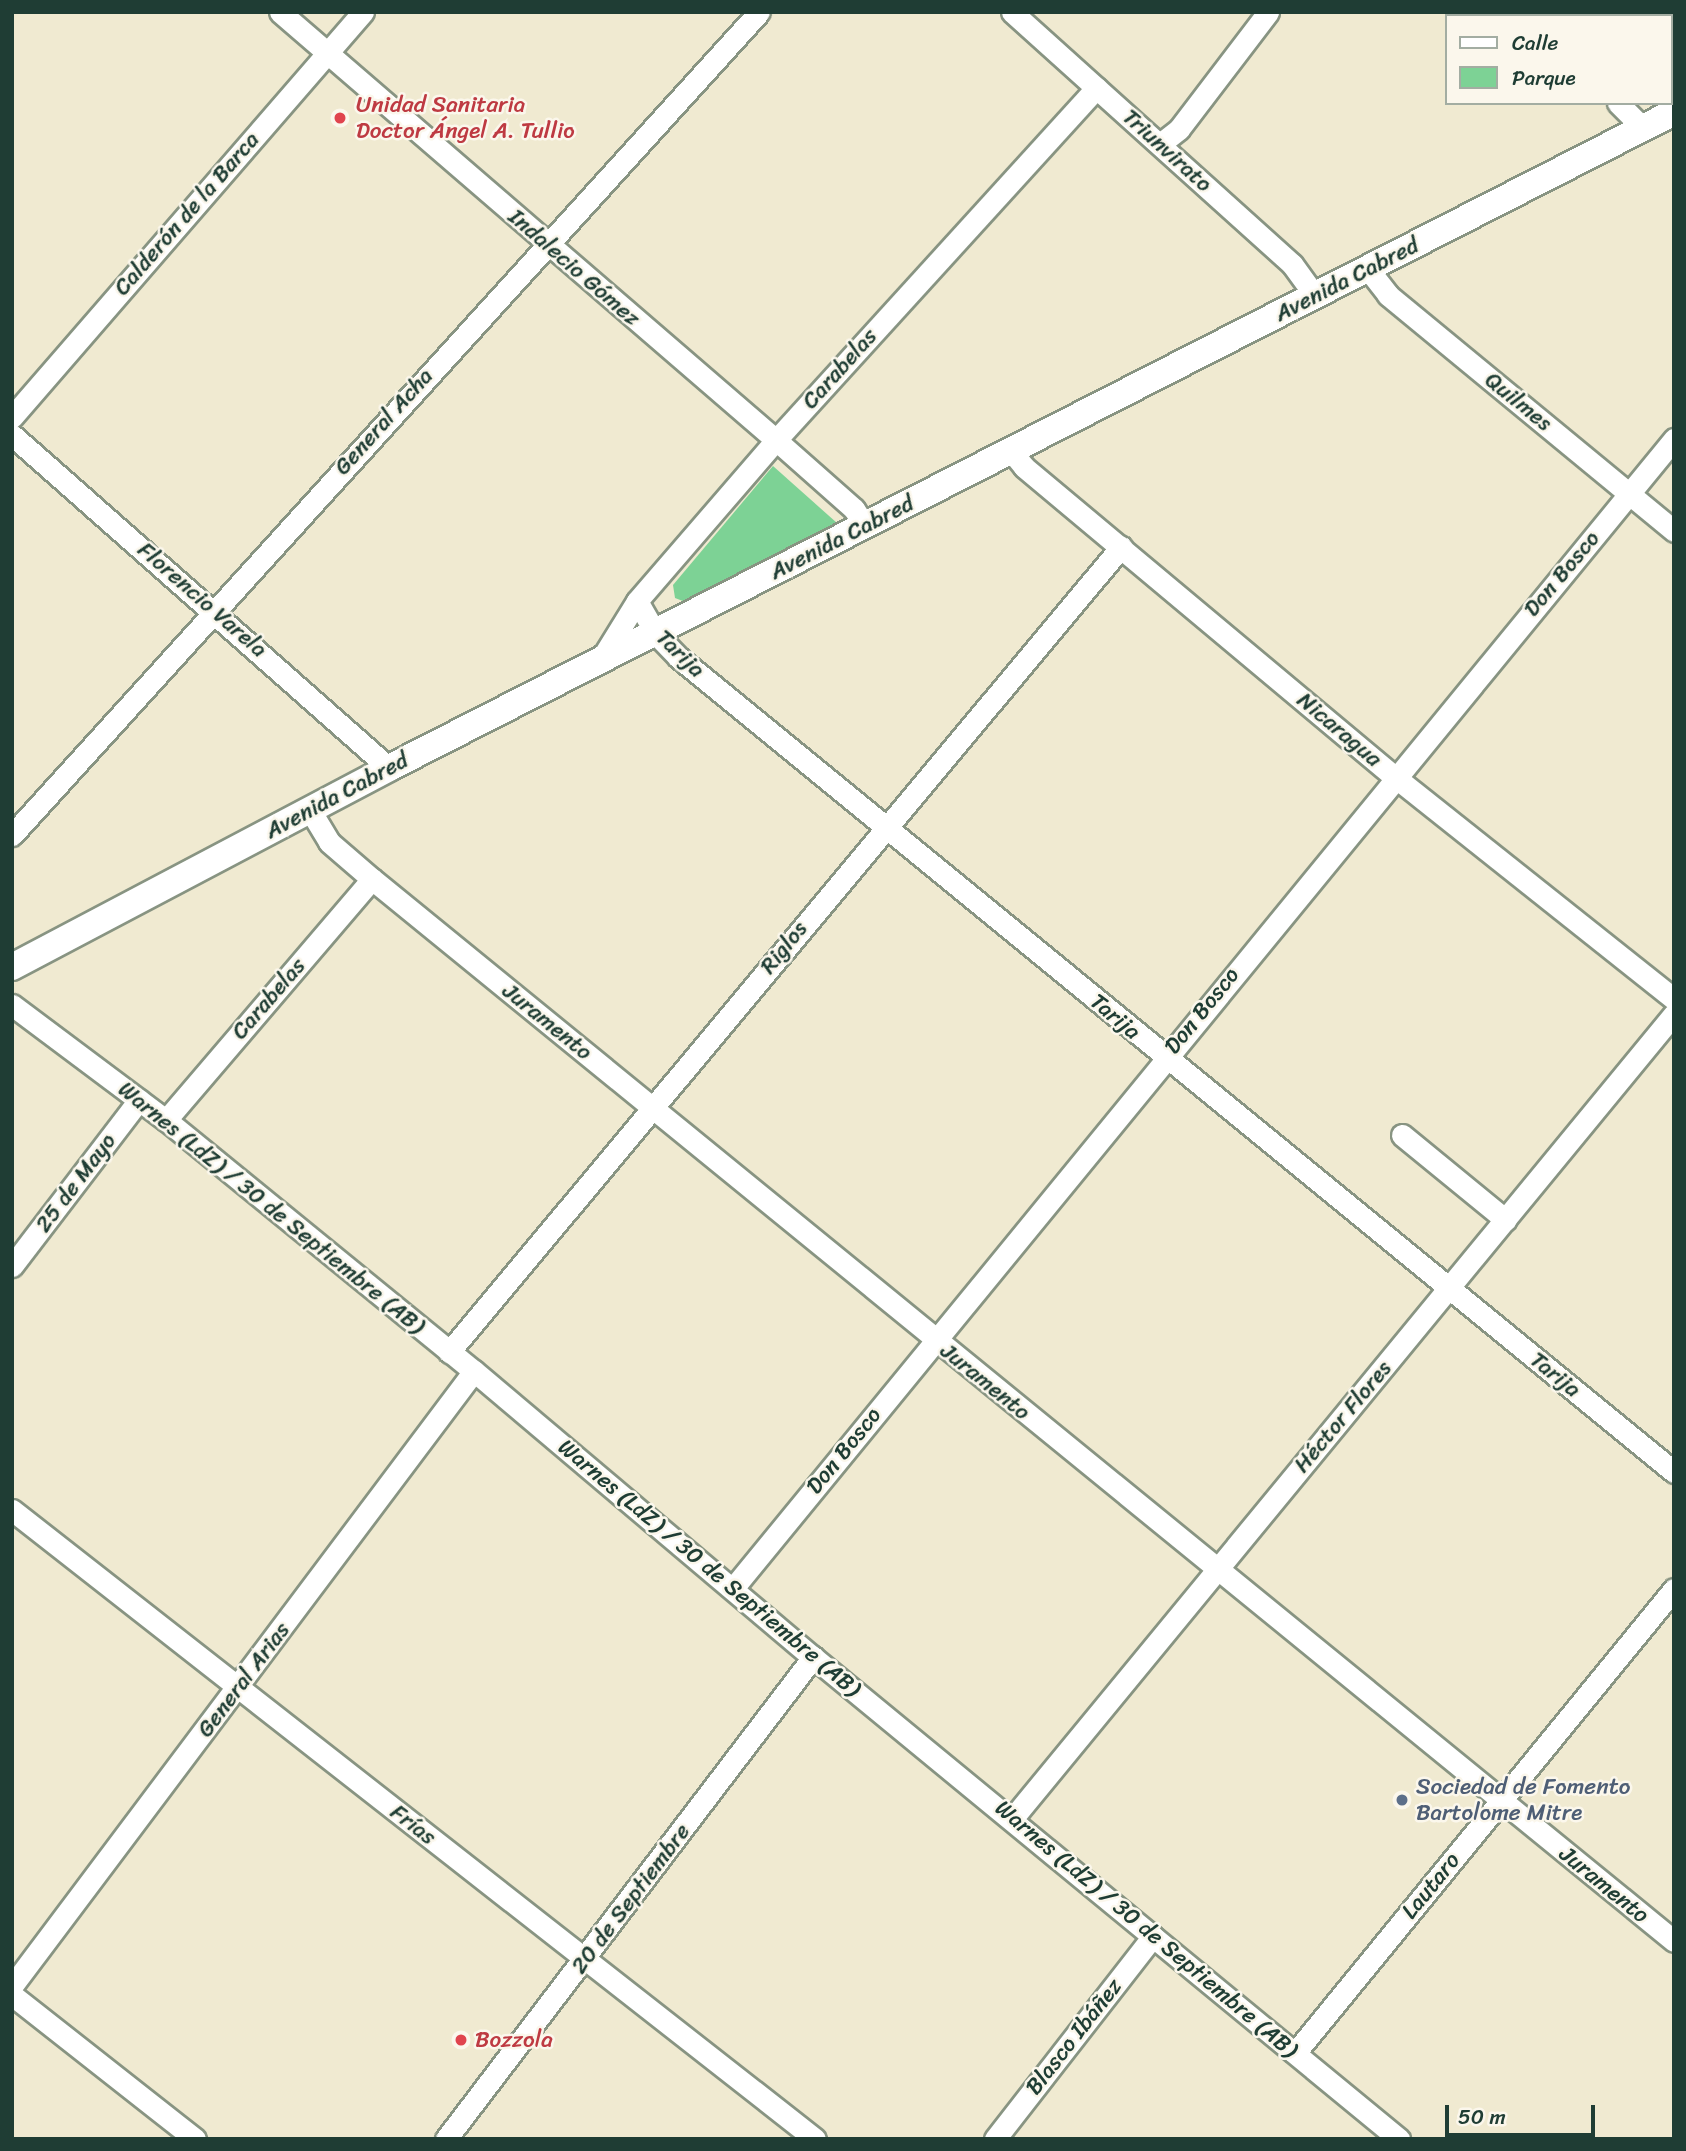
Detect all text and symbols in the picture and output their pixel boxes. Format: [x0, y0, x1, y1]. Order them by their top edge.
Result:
legend [1444, 14, 1672, 105]
text: Calle [1512, 24, 1558, 62]
text: Parque [1512, 59, 1576, 97]
place label: Unidad Sanitaria Doctor Ángel A. Tullio [356, 91, 575, 145]
street label: Triunvirato [1117, 104, 1217, 198]
marker: Unidad Sanitaria Doctor Ángel A. Tullio [330, 108, 350, 128]
street label: Calderón de la Barca [108, 126, 266, 302]
street label: Indalecio Gómez [503, 203, 645, 333]
street label: Avenida Cabred [1270, 232, 1424, 328]
street label: Carabelas [797, 323, 883, 415]
street label: General Acha [329, 363, 439, 481]
street label: Quilmes [1479, 367, 1557, 437]
street label: Avenida Cabred [765, 490, 919, 586]
street label: Don Bosco [1518, 525, 1606, 623]
street label: Florencio Varela [131, 536, 273, 664]
street label: Tarija [650, 624, 710, 684]
street label: Nicaragua [1291, 687, 1387, 773]
street label: Avenida Cabred [261, 747, 413, 845]
street label: Riglos [755, 916, 813, 980]
street label: Carabelas [226, 953, 312, 1045]
street label: Don Bosco [1159, 962, 1245, 1060]
street label: Juramento [497, 978, 597, 1066]
street label: Tarija [1084, 988, 1146, 1046]
street label: Warnes (LdZ) / 30 de Septiembre (AB) [112, 1076, 430, 1340]
street label: 25 de Mayo [30, 1128, 122, 1238]
street label: Juramento [935, 1338, 1035, 1426]
street label: Tarija [1524, 1346, 1586, 1404]
street label: Héctor Flores [1288, 1355, 1398, 1479]
street label: Don Bosco [801, 1402, 887, 1500]
street label: Warnes (LdZ) / 30 de Septiembre (AB) [552, 1433, 866, 1703]
street label: General Arias [192, 1617, 296, 1743]
place label: Sociedad de Fomento Bartolome Mitre [1416, 1773, 1629, 1827]
marker: Sociedad de Fomento Bartolome Mitre [1394, 1792, 1410, 1808]
street label: Warnes (LdZ) / 30 de Septiembre (AB) [989, 1794, 1303, 2064]
street label: Frías [385, 1799, 441, 1851]
street label: 20 de Septiembre [565, 1818, 697, 1980]
street label: Juramento [1554, 1841, 1654, 1929]
street label: Lautaro [1396, 1847, 1466, 1925]
street label: Blasco Ibáñez [1020, 1973, 1128, 2101]
place label: Bozzola [475, 2026, 553, 2054]
marker: Bozzola [453, 2032, 469, 2048]
scale bar [1448, 2092, 1598, 2136]
text: 50 m [1458, 2098, 1506, 2136]

